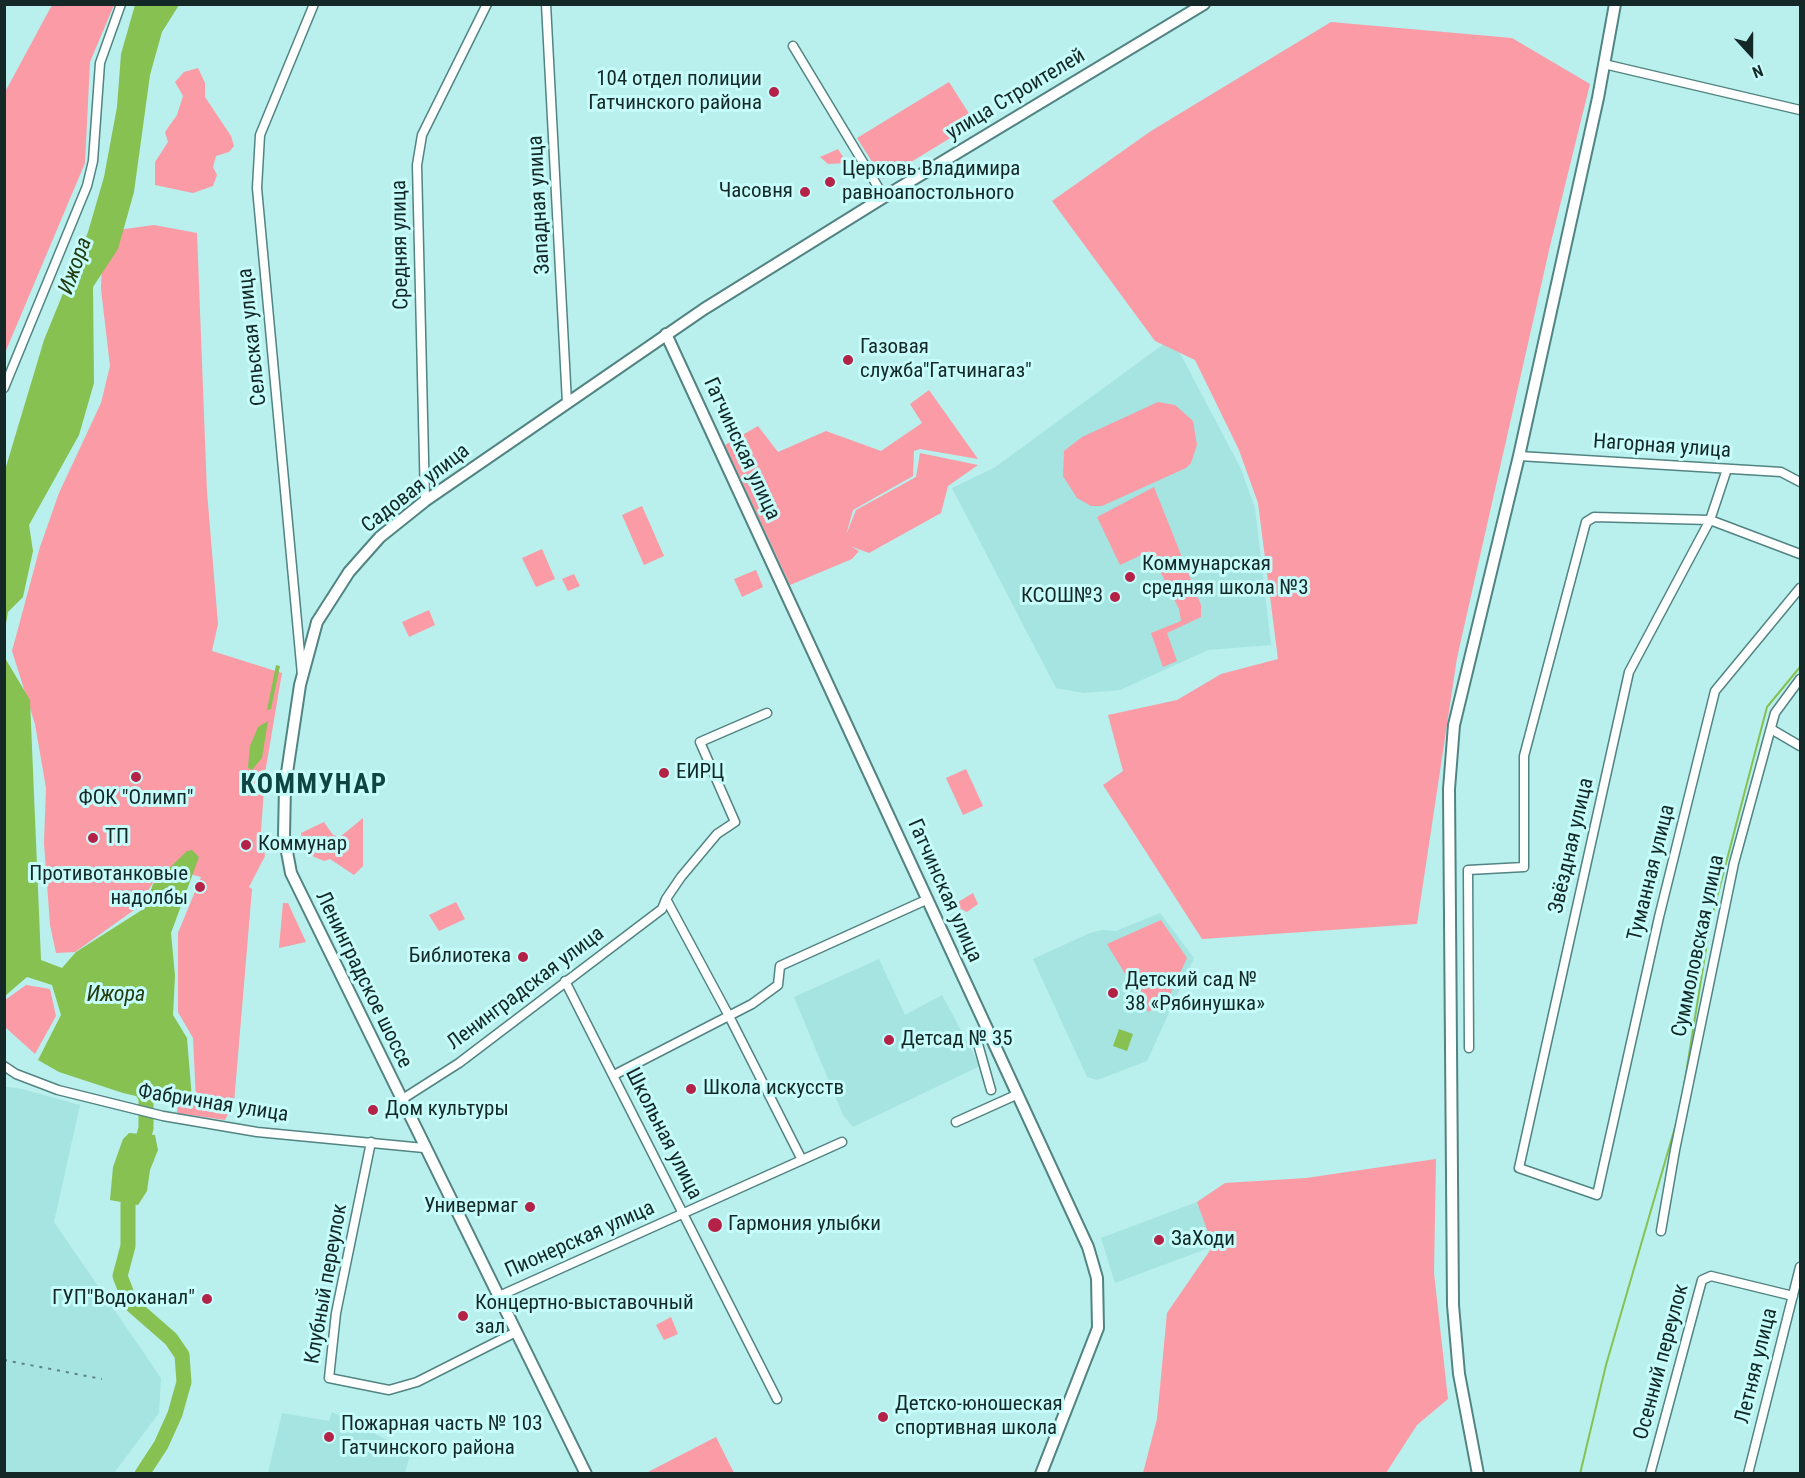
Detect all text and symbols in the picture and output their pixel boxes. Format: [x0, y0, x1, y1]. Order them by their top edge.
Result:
north arrow [1721, 24, 1781, 84]
street label: улица Строителей [942, 44, 1090, 146]
text: N [1750, 61, 1766, 82]
place label: 104 отдел полиции Гатчинского района [588, 67, 762, 117]
marker: 104 отдел полиции Гатчинского района [767, 85, 781, 99]
street label: Западная улица [524, 135, 556, 275]
place label: Церковь Владимира равноапостольного [842, 157, 1020, 207]
marker: Церковь Владимира равноапостольного [823, 175, 837, 189]
place label: Часовня [719, 179, 793, 205]
street label: Средняя улица [387, 180, 415, 310]
marker: Часовня [798, 185, 812, 199]
water label: Ижора [54, 234, 98, 298]
street label: Сельская улица [233, 267, 273, 407]
place label: Газовая служба"Гатчинагаз" [860, 335, 1032, 385]
marker: Газовая служба"Гатчинагаз" [841, 353, 855, 367]
street label: Гатчинская улица [697, 374, 785, 524]
street label: Нагорная улица [1592, 430, 1732, 464]
street label: Садовая улица [357, 439, 475, 539]
place label: Коммунарская средняя школа №3 [1142, 552, 1309, 602]
marker: Коммунарская средняя школа №3 [1123, 570, 1137, 584]
place label: КСОШ№3 [1021, 584, 1103, 610]
marker: КСОШ№3 [1108, 590, 1122, 604]
place label: ЕИРЦ [676, 760, 725, 786]
marker: ЕИРЦ [657, 766, 671, 780]
marker: ФОК "Олимп" [129, 770, 143, 784]
district label: КОММУНАР [240, 770, 388, 802]
street label: Звёздная улица [1544, 776, 1600, 916]
place label: ФОК "Олимп" [78, 786, 194, 812]
street label: Туманная улица [1623, 802, 1681, 944]
street label: Гатчинская улица [901, 816, 987, 966]
place label: ТП [105, 825, 129, 851]
marker: ТП [86, 831, 100, 845]
place label: Коммунар [258, 832, 347, 858]
marker: Коммунар [239, 838, 253, 852]
street label: Суммоловская улица [1667, 853, 1731, 1039]
place label: Противотанковые надолбы [29, 862, 188, 912]
marker: Противотанковые надолбы [193, 880, 207, 894]
street label: Ленинградское шоссе [309, 887, 417, 1073]
street label: Ленинградская улица [443, 922, 609, 1056]
place label: Библиотека [409, 944, 511, 970]
marker: Библиотека [516, 950, 530, 964]
place label: Детский сад № 38 «Рябинушка» [1125, 968, 1265, 1018]
water label: Ижора [87, 982, 145, 1008]
marker: Детский сад № 38 «Рябинушка» [1106, 986, 1120, 1000]
place label: Детсад № 35 [901, 1027, 1013, 1053]
marker: Детсад № 35 [882, 1033, 896, 1047]
street label: Школьная улица [619, 1064, 707, 1204]
place label: Школа искусств [703, 1076, 844, 1102]
street label: Фабричная улица [136, 1080, 290, 1128]
marker: Школа искусств [684, 1082, 698, 1096]
place label: Дом культуры [385, 1097, 509, 1123]
marker: Дом культуры [366, 1103, 380, 1117]
place label: Универмаг [424, 1194, 518, 1220]
street label: Пионерская улица [501, 1196, 659, 1284]
marker: Универмаг [523, 1200, 537, 1214]
street label: Клубный переулок [301, 1202, 353, 1366]
place label: Гармония улыбки [728, 1212, 881, 1238]
marker: Гармония улыбки [706, 1216, 724, 1234]
place label: ЗаХоди [1171, 1227, 1235, 1253]
marker: ЗаХоди [1152, 1233, 1166, 1247]
street label: Осенний переулок [1629, 1281, 1695, 1443]
place label: ГУП"Водоканал" [52, 1286, 195, 1312]
place label: Концертно-выставочный зал [475, 1291, 694, 1341]
marker: ГУП"Водоканал" [200, 1292, 214, 1306]
street label: Летняя улица [1730, 1306, 1784, 1426]
marker: Концертно-выставочный зал [456, 1309, 470, 1323]
place label: Детско-юношеская спортивная школа [895, 1392, 1063, 1442]
marker: Детско-юношеская спортивная школа [876, 1410, 890, 1424]
place label: Пожарная часть № 103 Гатчинского района [341, 1412, 543, 1462]
marker: Пожарная часть № 103 Гатчинского района [322, 1430, 336, 1444]

